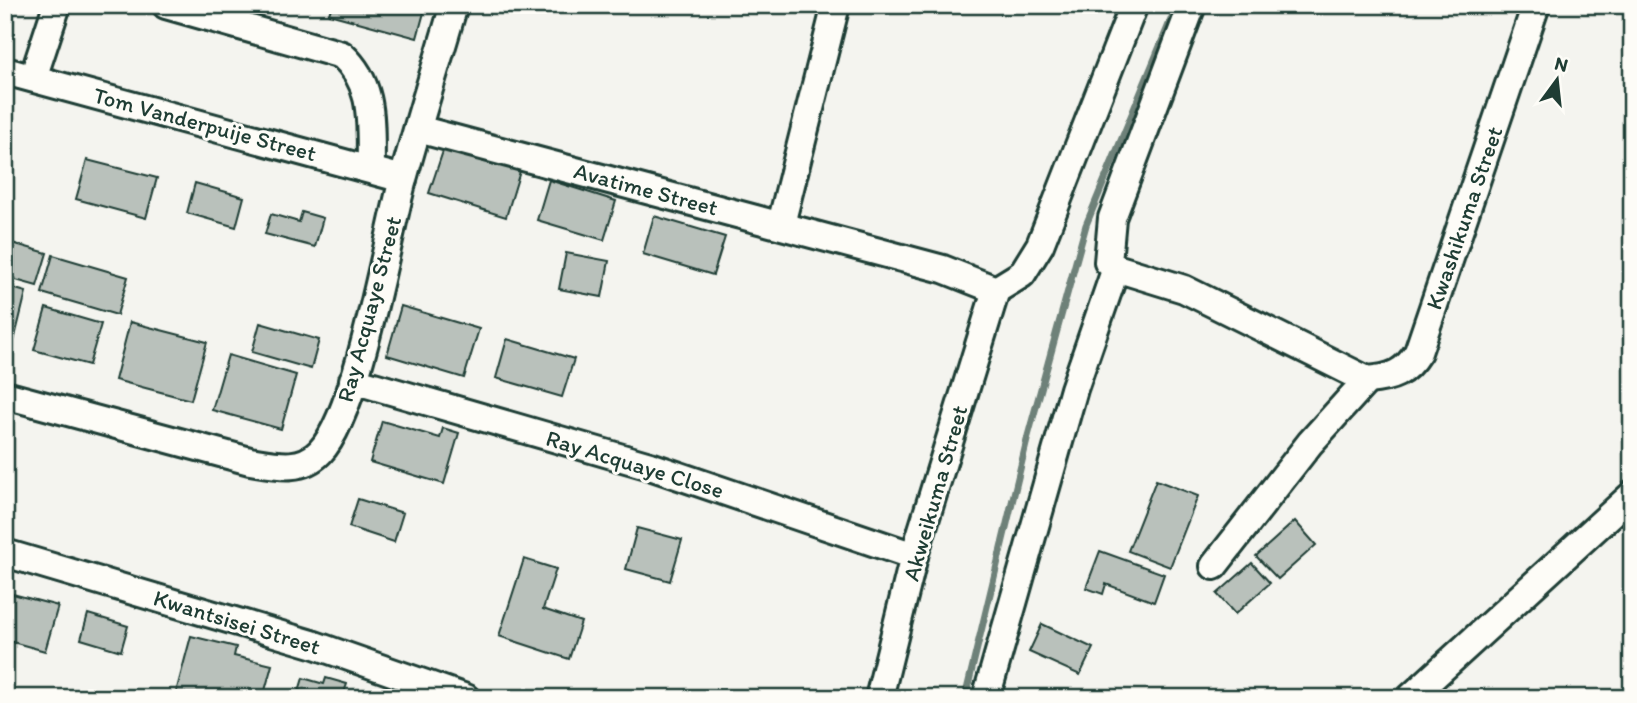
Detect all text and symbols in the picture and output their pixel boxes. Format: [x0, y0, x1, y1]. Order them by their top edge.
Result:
north arrow [1522, 46, 1592, 116]
text: N [1552, 51, 1570, 77]
street label: Tom Vanderpuije Street [91, 81, 320, 167]
street label: Kwashikuma Street [1420, 122, 1509, 313]
street label: Avatime Street [571, 156, 721, 222]
street label: Ray Acquaye Street [331, 213, 407, 405]
street label: Akweikuma Street [897, 402, 973, 584]
street label: Ray Acquaye Close [543, 424, 727, 504]
street label: Kwantsisei Street [150, 583, 324, 661]

